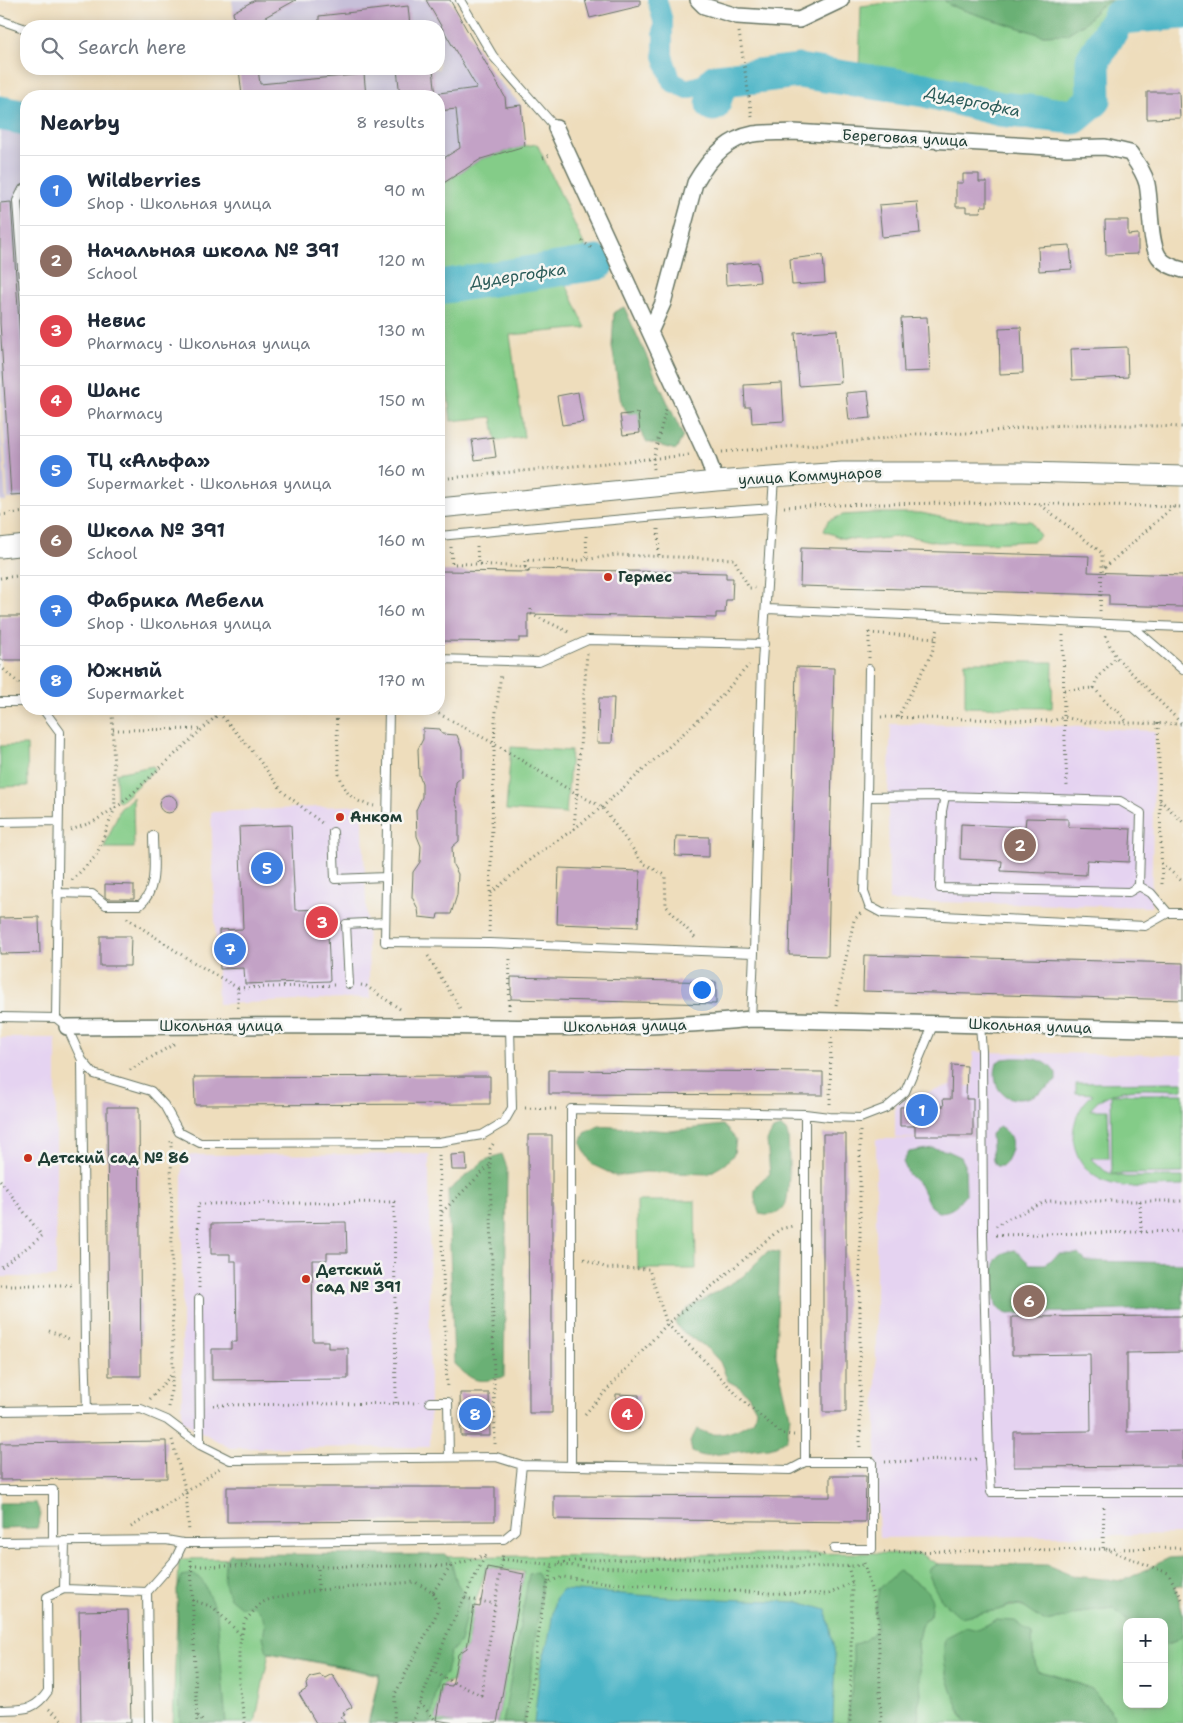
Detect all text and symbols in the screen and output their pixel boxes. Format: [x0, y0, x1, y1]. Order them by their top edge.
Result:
search box [20, 20, 445, 75]
icon: search [38, 34, 66, 62]
text: Search here [78, 35, 187, 60]
water label: Дудергофка [922, 81, 1022, 122]
text: Nearby [40, 109, 120, 137]
text: 8 results [356, 112, 425, 133]
street label: Береговая улица [842, 125, 969, 151]
text: Wildberries [87, 168, 201, 193]
text: 1 [52, 180, 60, 201]
text: 90 m [384, 180, 425, 201]
text: Shop · Школьная улица [87, 193, 271, 214]
text: Начальная школа № 391 [87, 238, 339, 263]
text: 2 [50, 250, 62, 271]
text: 120 m [378, 250, 425, 271]
water label: Дудергофка [468, 258, 568, 293]
text: School [87, 263, 137, 284]
text: Невис [87, 308, 146, 333]
text: 3 [50, 320, 62, 341]
text: 130 m [378, 320, 425, 341]
text: Pharmacy · Школьная улица [87, 333, 310, 354]
text: Шанс [87, 378, 141, 403]
text: 4 [50, 390, 62, 411]
text: 150 m [378, 390, 425, 411]
text: Pharmacy [87, 403, 163, 424]
text: ТЦ «Альфа» [87, 448, 210, 473]
text: 5 [51, 460, 61, 481]
text: 160 m [378, 460, 425, 481]
street label: улица Коммунаров [738, 462, 882, 490]
text: Supermarket · Школьная улица [87, 473, 332, 494]
text: Школа № 391 [87, 518, 225, 543]
text: 6 [50, 530, 62, 551]
text: 160 m [378, 530, 425, 551]
text: School [87, 543, 137, 564]
place label: Гермес [618, 567, 672, 587]
marker: Гермес [602, 571, 614, 583]
text: Фабрика Мебели [87, 588, 264, 613]
text: 7 [50, 600, 62, 621]
text: 160 m [378, 600, 425, 621]
text: Shop · Школьная улица [87, 613, 271, 634]
text: Южный [87, 658, 162, 683]
text: 8 [50, 670, 62, 691]
text: 170 m [378, 670, 425, 691]
text: Supermarket [87, 683, 184, 704]
place label: Анком [350, 807, 403, 827]
marker: Анком [334, 811, 346, 823]
pin: 2 [1004, 826, 1036, 864]
pin: 5 [251, 849, 283, 887]
pin: 3 [306, 903, 338, 941]
pin: 7 [214, 930, 246, 968]
your location [689, 977, 715, 1003]
street label: Школьная улица [968, 1014, 1093, 1038]
street label: Школьная улица [563, 1015, 688, 1037]
street label: Школьная улица [159, 1016, 283, 1036]
pin: 1 [906, 1091, 938, 1129]
place label: Детский сад № 86 [38, 1148, 189, 1168]
marker: Детский сад № 86 [22, 1152, 34, 1164]
place label: Детский сад № 391 [316, 1260, 401, 1297]
marker: Детский сад № 391 [300, 1273, 312, 1285]
pin: 6 [1013, 1282, 1045, 1320]
pin: 8 [459, 1395, 491, 1433]
pin: 4 [611, 1395, 643, 1433]
map controls [1123, 1618, 1168, 1708]
button: + [1123, 1618, 1168, 1663]
button: − [1123, 1663, 1168, 1708]

